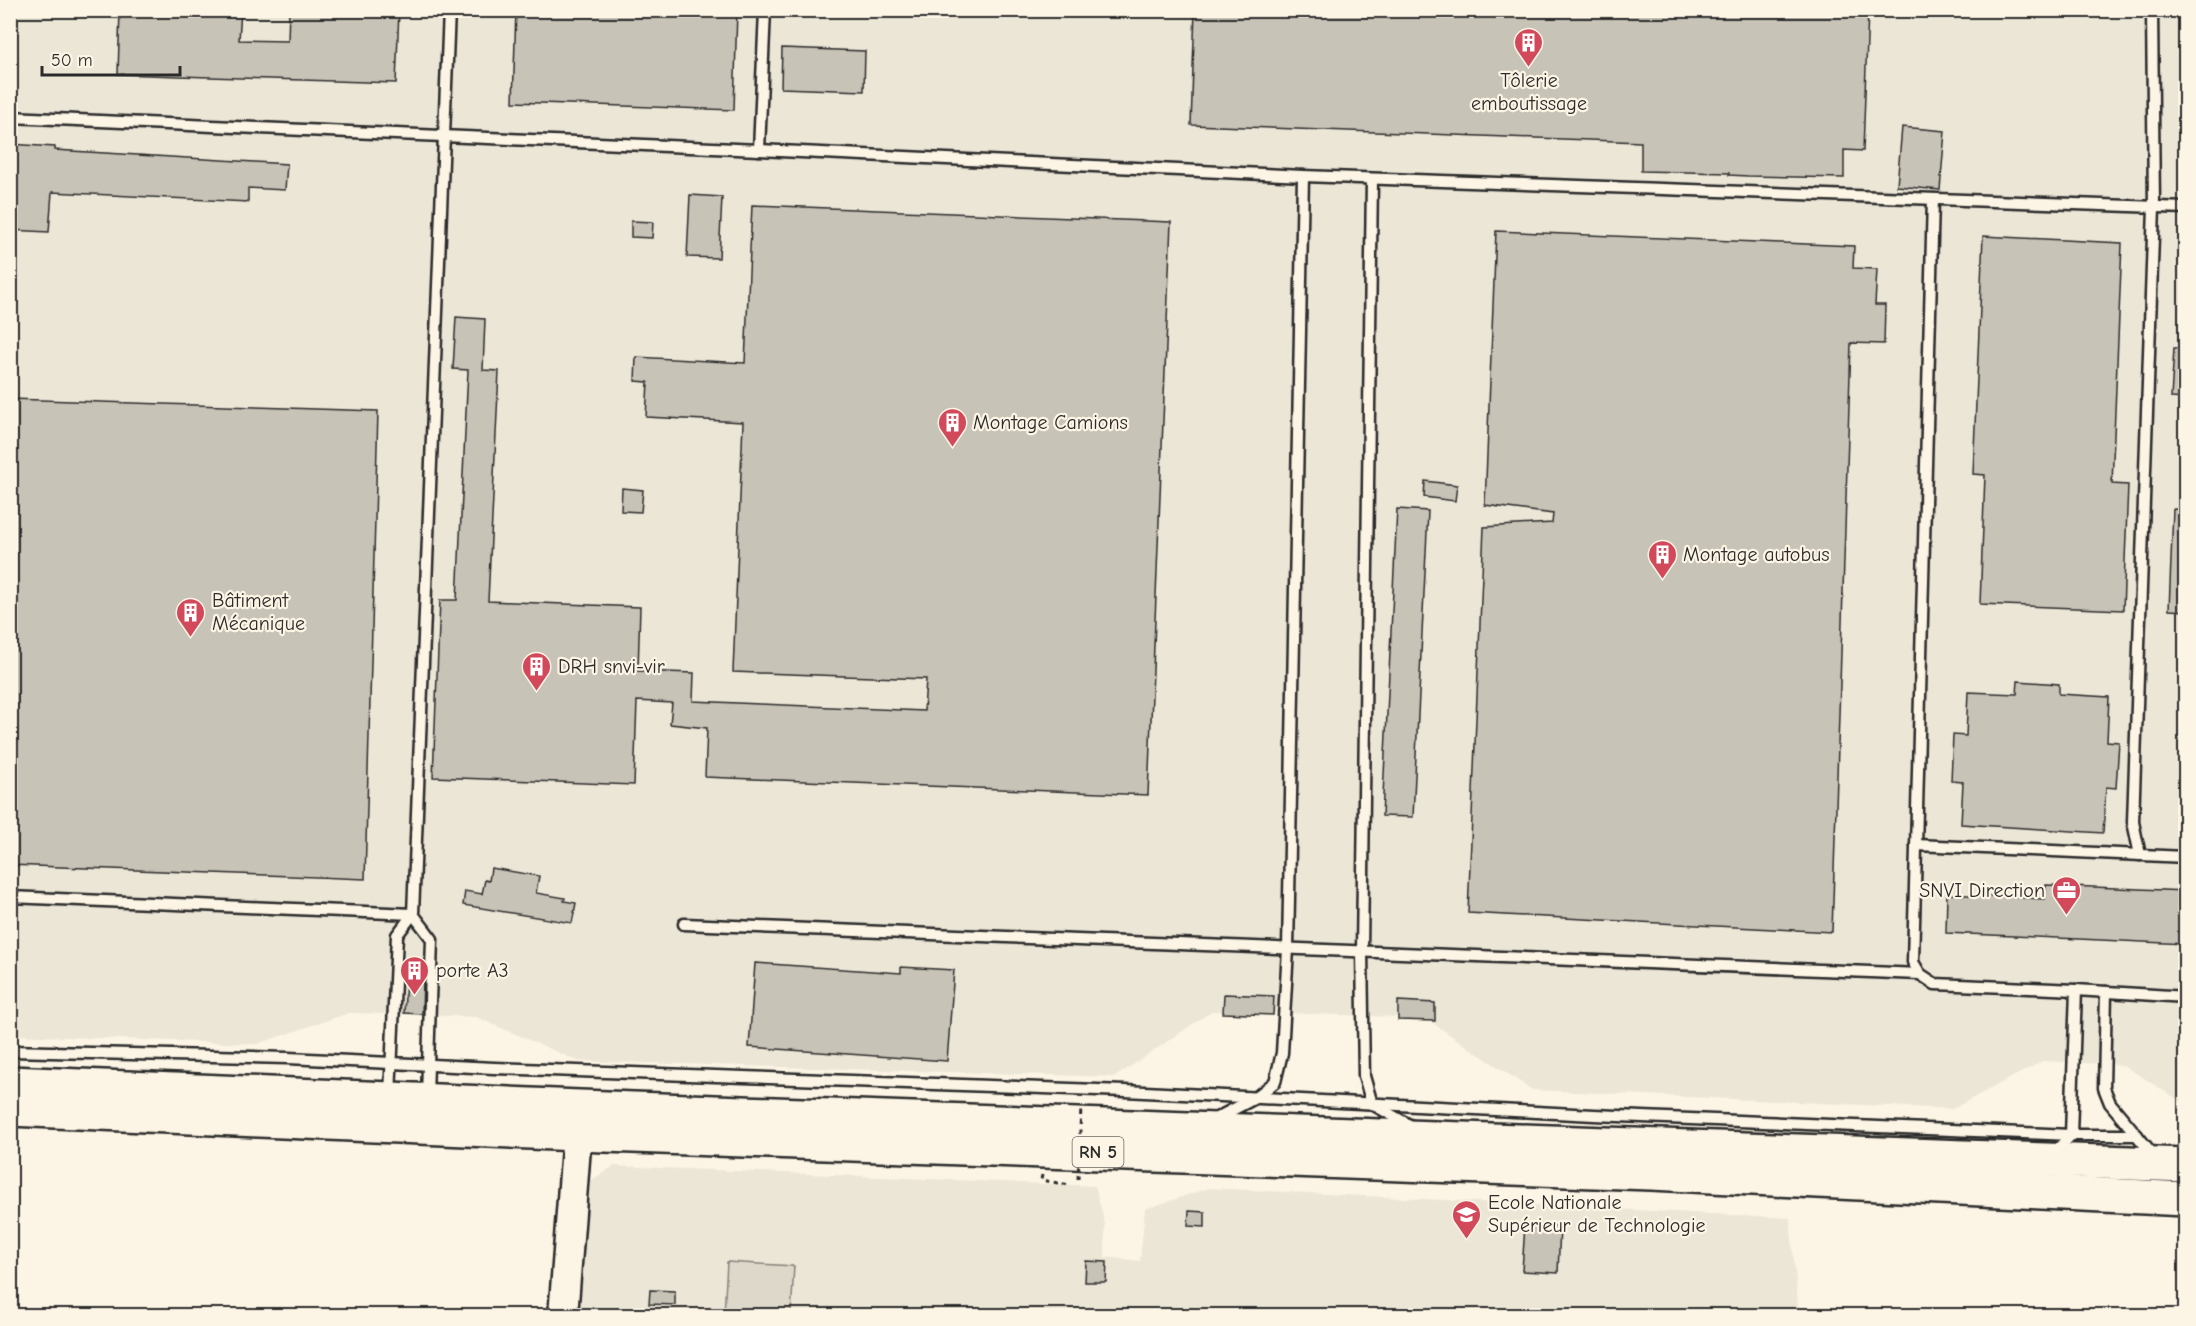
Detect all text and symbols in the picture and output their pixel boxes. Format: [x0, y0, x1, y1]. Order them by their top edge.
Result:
building icon: Tôlerie emboutissage [1513, 26, 1545, 68]
scale bar [42, 39, 180, 77]
text: 50 m [51, 50, 93, 71]
place label: Tôlerie emboutissage [1471, 69, 1587, 115]
building icon: Montage Camions [936, 406, 968, 448]
place label: Montage Camions [973, 411, 1128, 434]
building icon: Montage autobus [1646, 538, 1678, 580]
place label: Montage autobus [1683, 543, 1830, 566]
place label: Bâtiment Mécanique [212, 589, 305, 635]
building icon: Bâtiment Mécanique [175, 596, 207, 638]
building icon: DRH snvi-vir [521, 650, 553, 692]
place label: DRH snvi-vir [558, 655, 665, 678]
office icon: SNVI Direction [2050, 874, 2082, 916]
place label: SNVI Direction [1919, 879, 2045, 902]
building icon: porte A3 [399, 954, 431, 996]
place label: porte A3 [436, 959, 509, 982]
road number: RN 5 [1072, 1137, 1124, 1167]
place label: Ecole Nationale Supérieur de Technologie [1488, 1191, 1706, 1237]
school or university icon: Ecole Nationale Supérieur de Technologie [1451, 1198, 1483, 1240]

